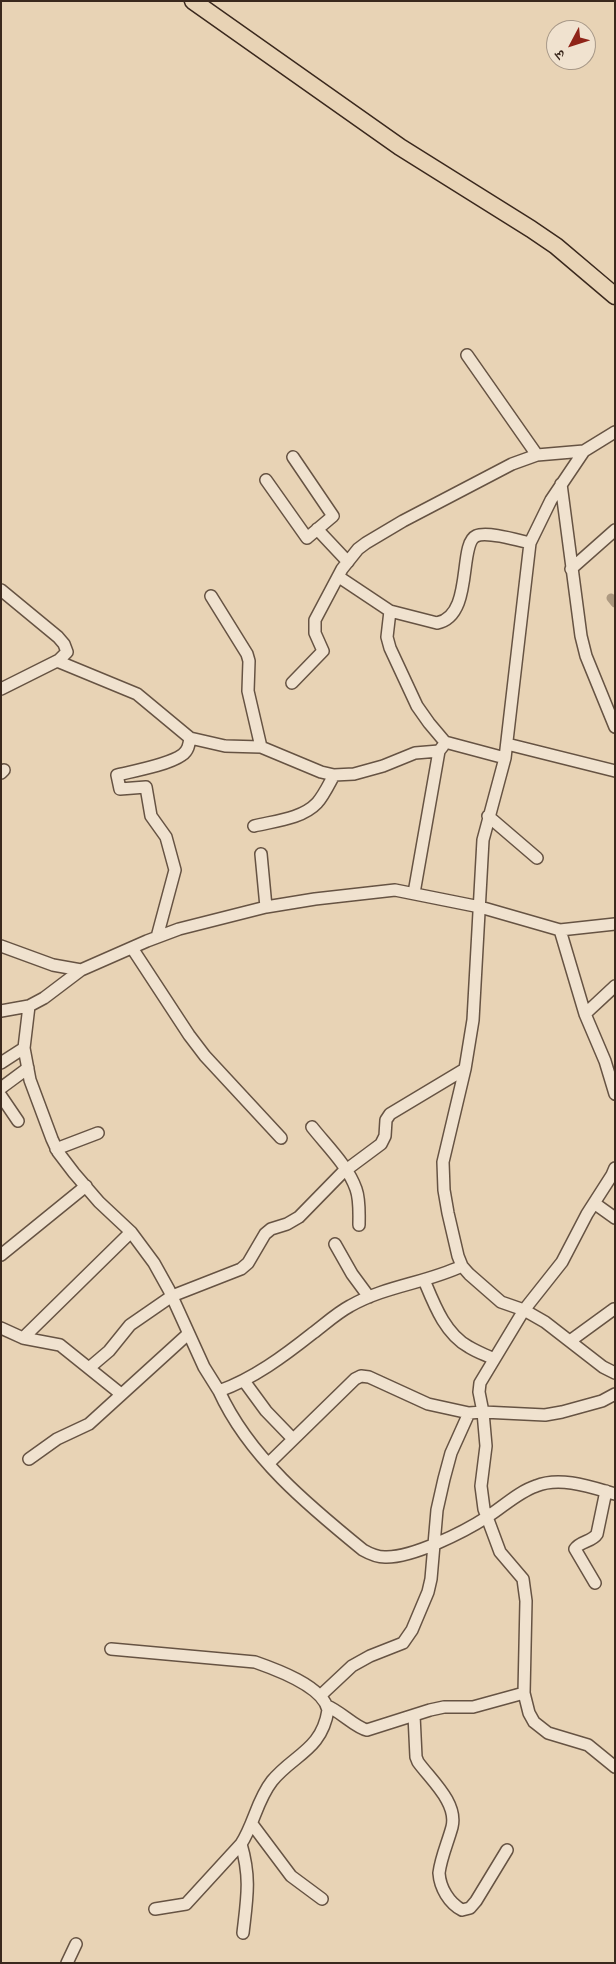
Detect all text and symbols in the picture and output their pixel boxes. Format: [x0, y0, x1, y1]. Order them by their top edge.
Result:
north arrow [546, 20, 596, 70]
text: उ [553, 47, 568, 61]

